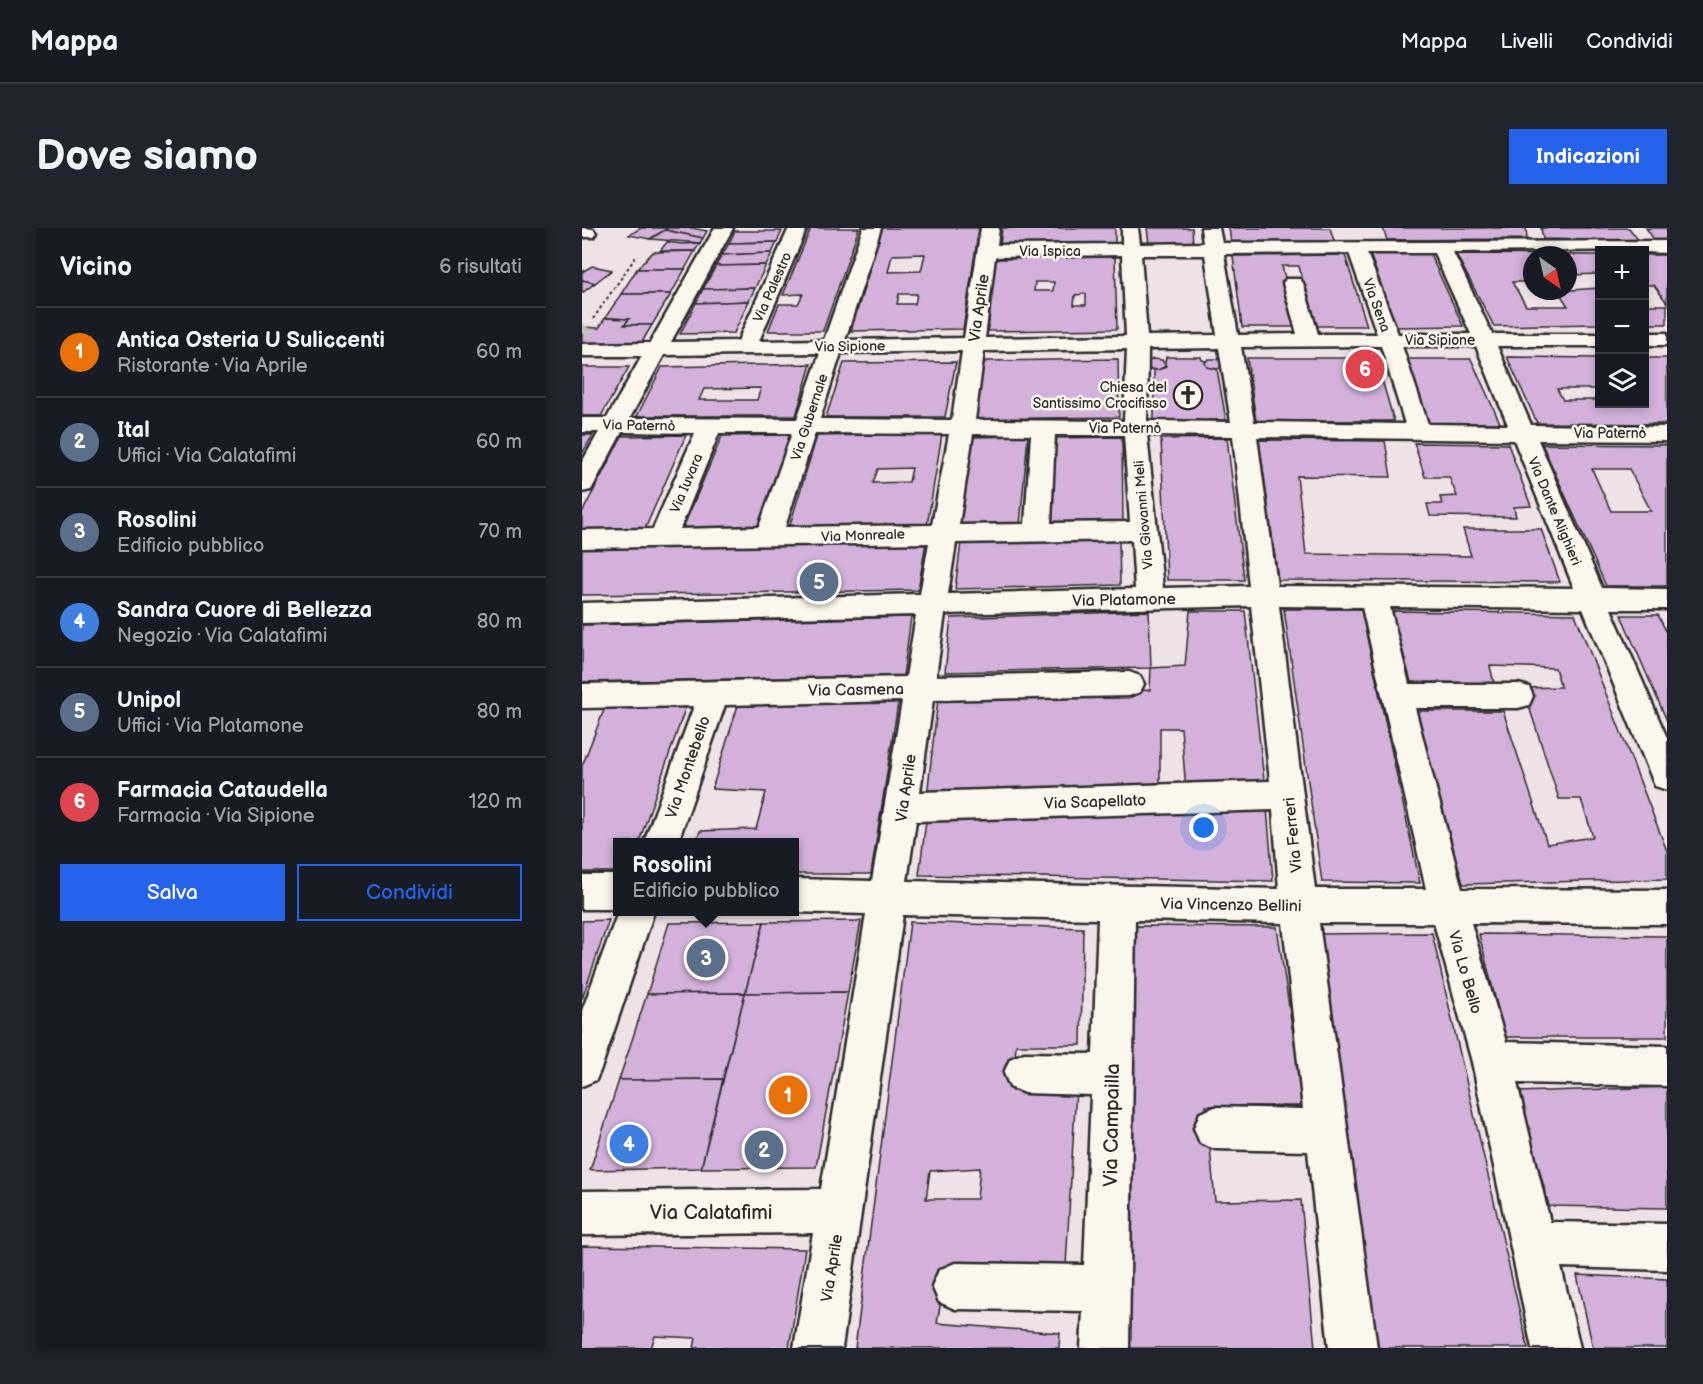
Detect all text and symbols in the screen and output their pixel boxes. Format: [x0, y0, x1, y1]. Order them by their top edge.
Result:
text: Mappa [30, 25, 118, 58]
text: Mappa [1401, 29, 1467, 54]
text: Livelli [1500, 29, 1553, 54]
text: Condividi [1586, 29, 1673, 54]
button: Indicazioni [1509, 129, 1667, 184]
text: Dove siamo [36, 131, 258, 182]
street label: Via Ispica [1019, 243, 1081, 260]
north arrow [1523, 246, 1577, 300]
map controls [1595, 246, 1649, 408]
button: + [1595, 246, 1649, 300]
street label: Via Palestro [749, 249, 796, 325]
text: Vicino [60, 252, 132, 283]
text: 6 risultati [439, 255, 522, 279]
street label: Via Aprile [965, 272, 994, 343]
street label: Via Sena [1359, 276, 1394, 334]
button: − [1595, 300, 1649, 354]
text: Antica Osteria U Suliccenti [117, 327, 385, 354]
street label: Via Sipione [1405, 332, 1475, 349]
street label: Via Sipione [815, 337, 885, 356]
text: 1 [75, 340, 84, 364]
text: 60 m [476, 340, 522, 364]
pin: 6 [1346, 346, 1384, 392]
text: Ristorante · Via Aprile [117, 354, 308, 378]
button: layers [1595, 354, 1649, 408]
street label: Via Gubernale [787, 372, 832, 463]
place label: Chiesa del Santissimo Crocifisso [1033, 379, 1167, 412]
church icon: Chiesa del Santissimo Crocifisso [1172, 379, 1204, 411]
street label: Via Paternò [602, 416, 676, 435]
text: Ital [117, 417, 150, 444]
street label: Via Paternò [1089, 420, 1162, 437]
street label: Via Paternò [1574, 425, 1647, 442]
text: 2 [74, 430, 85, 454]
text: 60 m [476, 430, 522, 454]
text: Uffici · Via Calatafimi [117, 444, 296, 468]
street label: Via Iuvara [666, 451, 707, 515]
street label: Via Dante Alighieri [1524, 454, 1585, 568]
street label: Via Giovanni Meli [1130, 460, 1157, 570]
text: Rosolini [117, 507, 197, 534]
text: 3 [74, 520, 85, 544]
text: 70 m [478, 520, 522, 544]
street label: Via Monreale [821, 526, 905, 545]
text: Edificio pubblico [117, 534, 264, 558]
pin: 5 [800, 560, 838, 604]
street label: Via Platamone [1072, 590, 1177, 611]
text: Sandra Cuore di Bellezza [117, 597, 372, 624]
text: 4 [74, 610, 85, 634]
text: 80 m [477, 610, 522, 634]
text: Negozio · Via Calatafimi [117, 624, 327, 648]
street label: Via Casmena [808, 680, 904, 701]
text: Unipol [117, 687, 181, 714]
text: 5 [74, 700, 85, 724]
text: 80 m [477, 700, 522, 724]
text: Uffici · Via Platamone [117, 714, 304, 738]
street label: Via Montebello [662, 714, 715, 821]
street label: Via Aprile [892, 752, 921, 823]
text: Farmacia Cataudella [117, 777, 328, 804]
text: 6 [73, 790, 86, 814]
text: 120 m [469, 790, 522, 814]
street label: Via Scapellato [1044, 791, 1147, 814]
street label: Via Ferreri [1280, 796, 1307, 874]
text: Farmacia · Via Sipione [117, 804, 315, 828]
your location [1189, 813, 1218, 842]
popup [613, 838, 799, 916]
text: Rosolini [632, 852, 712, 879]
button: Salva [60, 864, 285, 921]
button: Condividi [297, 864, 522, 921]
text: Edificio pubblico [632, 879, 780, 903]
street label: Via Vincenzo Bellini [1160, 895, 1302, 916]
street label: Via Lo Bello [1444, 929, 1486, 1016]
pin: 3 [686, 936, 726, 980]
street label: Via Campailla [1099, 1063, 1125, 1187]
pin: 1 [768, 1072, 808, 1118]
pin: 4 [610, 1122, 648, 1166]
pin: 2 [744, 1128, 783, 1172]
street label: Via Calatafimi [650, 1201, 772, 1225]
street label: Via Aprile [818, 1232, 847, 1304]

